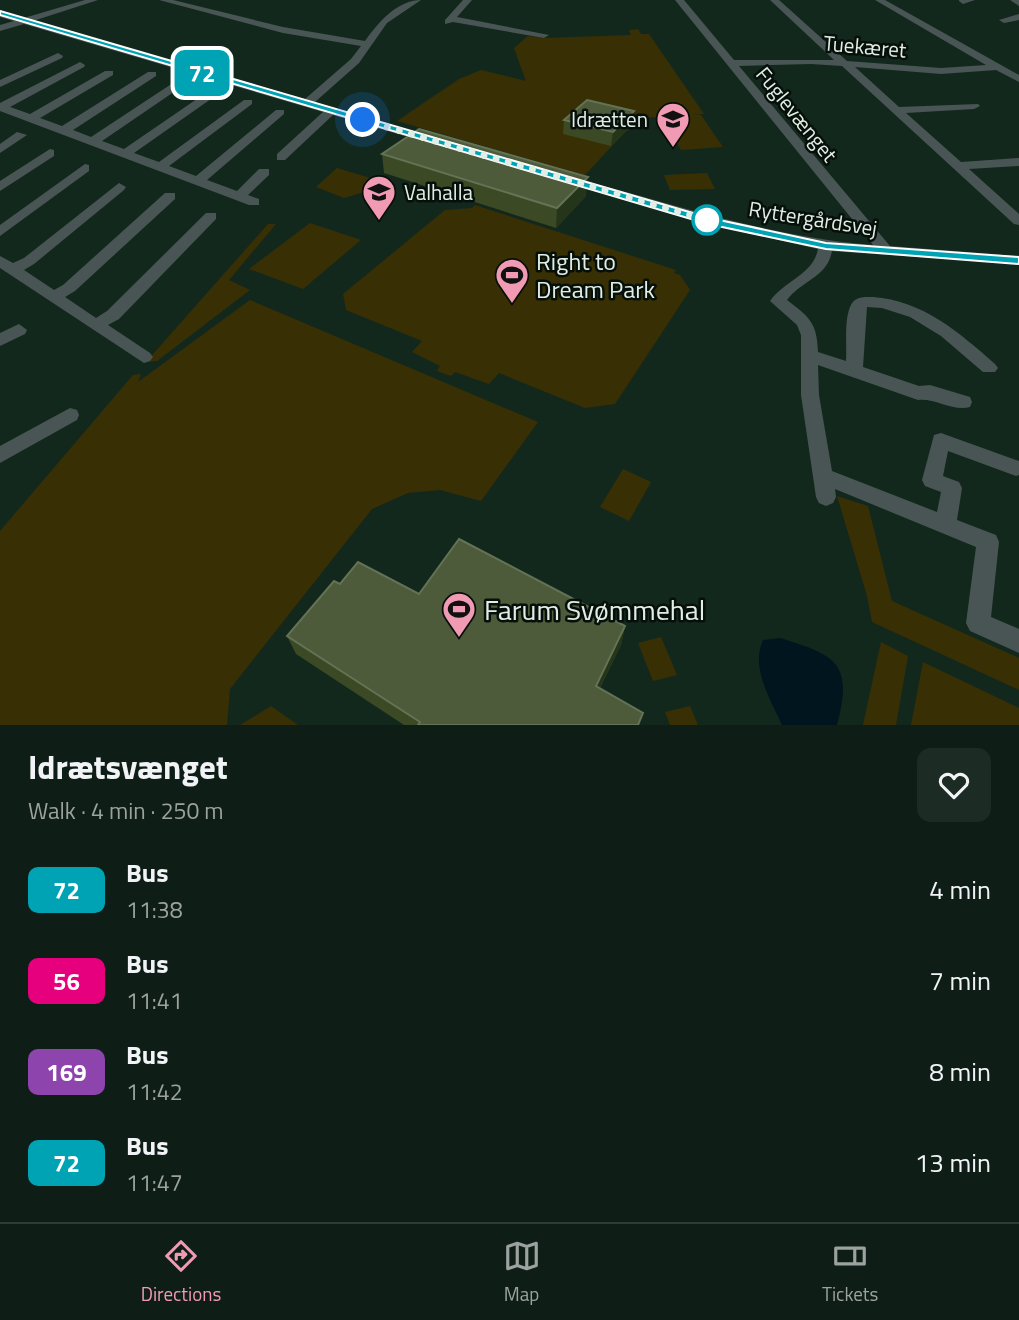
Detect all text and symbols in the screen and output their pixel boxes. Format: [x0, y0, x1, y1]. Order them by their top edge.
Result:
street label: Tuekæret [822, 26, 908, 66]
line badge: 72 [170, 50, 234, 96]
text: 72 [189, 55, 215, 91]
street label: Fuglevænget [748, 59, 846, 169]
school or university icon: Idrætten [654, 100, 692, 149]
your location [345, 102, 380, 137]
place label: Idrætten [571, 103, 648, 135]
school or university icon: Valhalla [360, 173, 398, 222]
place label: Valhalla [404, 176, 474, 208]
street label: Ryttergårdsvej [746, 192, 880, 244]
unlabelled marker [692, 205, 722, 235]
place label: Right to Dream Park [536, 243, 655, 307]
sports icon: Right to Dream Park [493, 256, 531, 305]
place label: Farum Svømmehal [484, 588, 705, 631]
sports icon: Farum Svømmehal [440, 590, 478, 639]
text: Idrætsvænget [28, 742, 228, 792]
button: heart [917, 748, 991, 822]
text: Walk · 4 min · 250 m [28, 793, 224, 828]
text: Bus [126, 853, 168, 892]
text: 4 min [929, 870, 991, 909]
text: 72 [53, 872, 80, 908]
text: 11:38 [126, 892, 183, 927]
text: Bus [126, 944, 168, 983]
text: 7 min [929, 961, 991, 1000]
text: 56 [53, 963, 80, 999]
text: 11:41 [126, 983, 183, 1018]
text: Bus [126, 1035, 168, 1074]
text: 8 min [929, 1052, 991, 1091]
text: 169 [46, 1054, 87, 1090]
text: 11:42 [126, 1074, 183, 1109]
text: Bus [126, 1126, 168, 1165]
text: 13 min [915, 1143, 991, 1182]
text: 72 [53, 1145, 80, 1181]
text: 11:47 [126, 1165, 183, 1200]
tab: Directions [141, 1237, 221, 1308]
tab: Map [503, 1237, 541, 1308]
tab: Tickets [822, 1237, 878, 1308]

